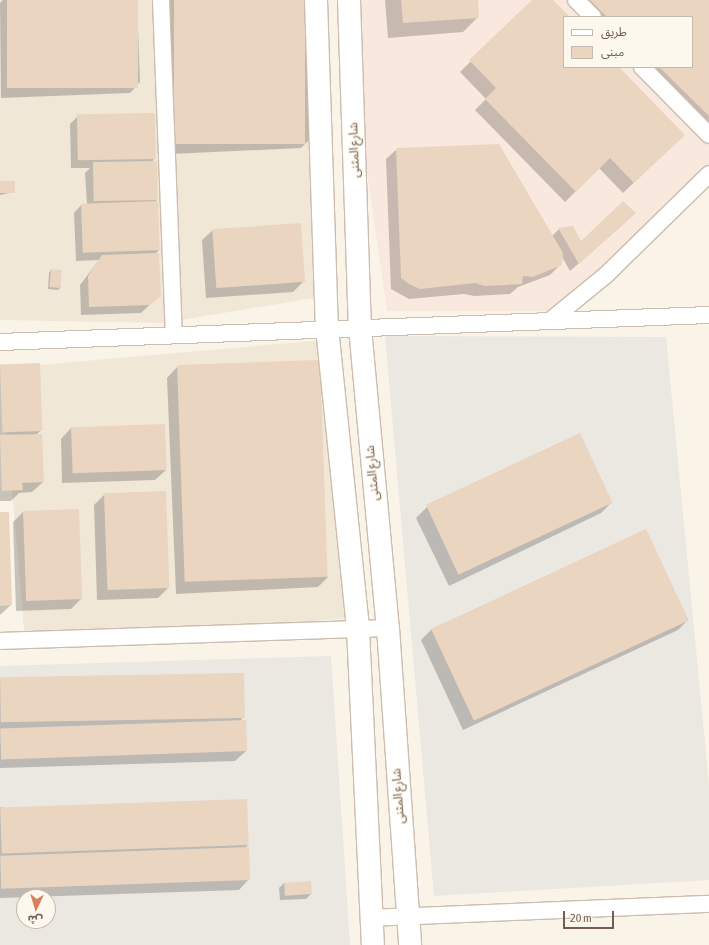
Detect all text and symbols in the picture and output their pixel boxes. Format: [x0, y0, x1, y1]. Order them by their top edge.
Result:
legend [563, 16, 693, 68]
text: طريق [601, 25, 627, 39]
text: مبنى [601, 45, 624, 59]
street label: شارع المثنى [347, 122, 363, 178]
street label: شارع المثنى [363, 445, 383, 501]
street label: شارع المثنى [390, 768, 408, 824]
north arrow [16, 889, 56, 929]
scale bar [565, 903, 616, 929]
text: 20 m [570, 911, 592, 925]
text: ش [27, 913, 43, 926]

